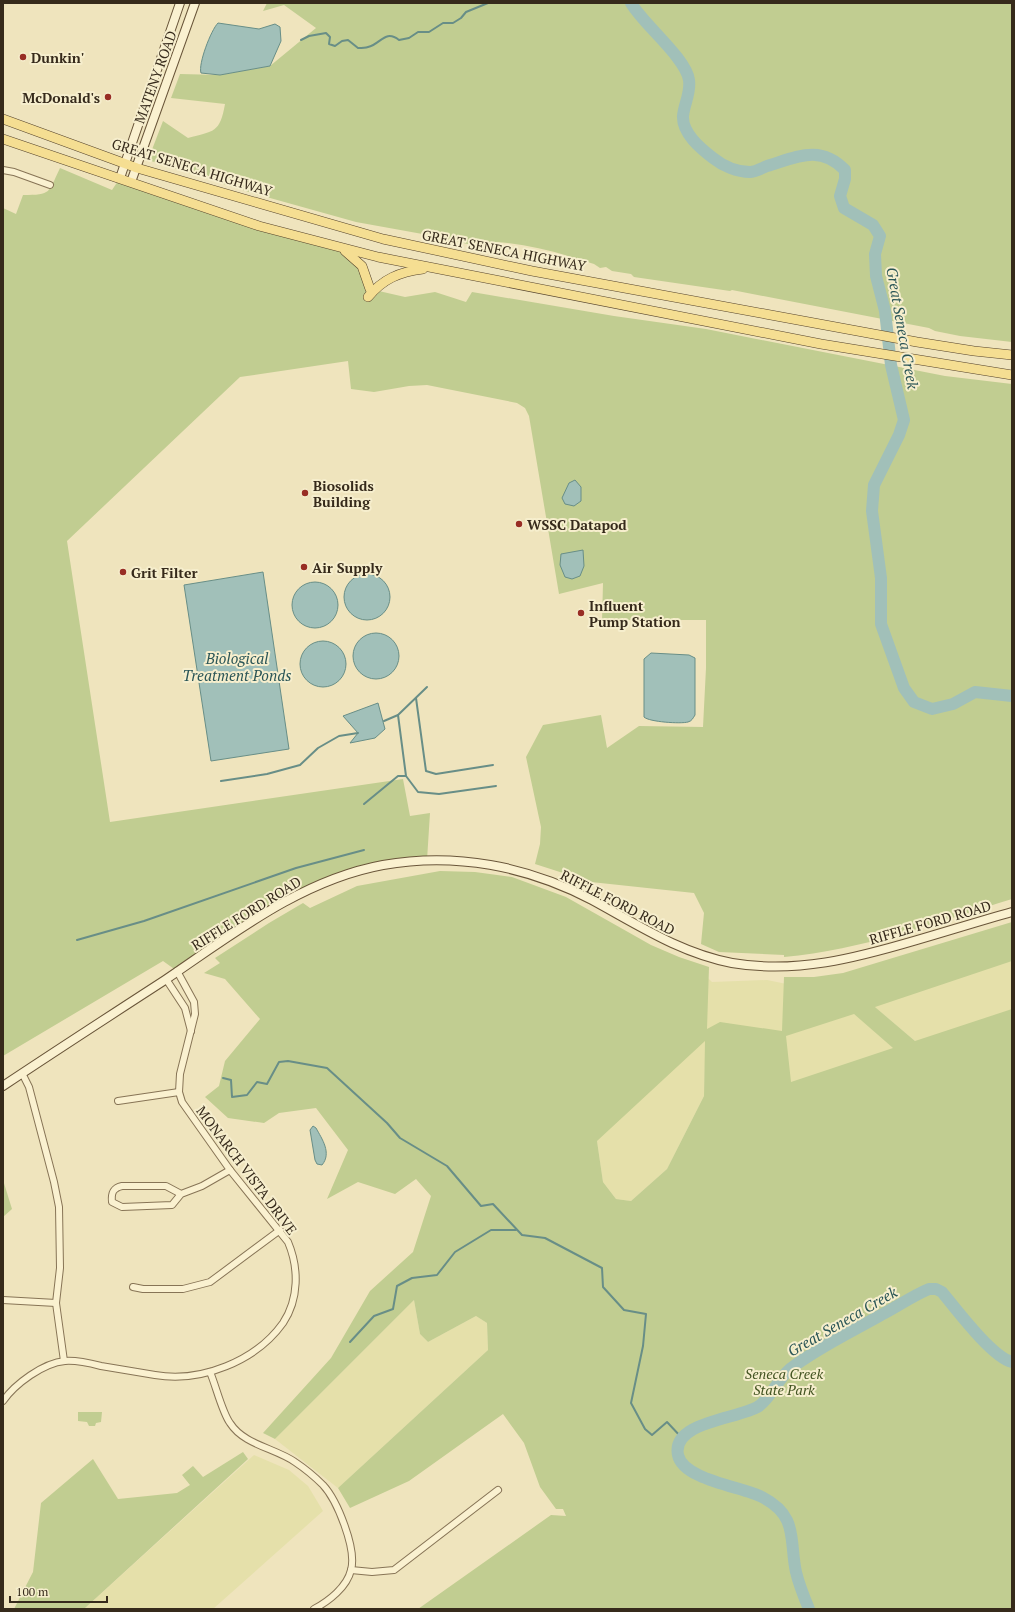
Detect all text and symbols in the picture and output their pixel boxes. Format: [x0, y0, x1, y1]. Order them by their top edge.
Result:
street label: MATENY ROAD [129, 28, 181, 126]
place label: Dunkin' [31, 48, 84, 67]
marker: Dunkin' [18, 52, 28, 62]
place label: McDonald's [22, 88, 100, 107]
marker: McDonald's [103, 92, 113, 102]
street label: GREAT SENECA HIGHWAY [110, 134, 275, 201]
street label: GREAT SENECA HIGHWAY [420, 225, 589, 275]
water label: Great Seneca Creek [882, 265, 924, 391]
place label: Biosolids Building [313, 476, 374, 511]
marker: Biosolids Building [300, 488, 310, 498]
place label: WSSC Datapod [527, 515, 627, 534]
marker: WSSC Datapod [514, 519, 524, 529]
place label: Air Supply [312, 558, 383, 577]
marker: Air Supply [299, 562, 309, 572]
place label: Grit Filter [131, 563, 197, 582]
marker: Grit Filter [118, 567, 128, 577]
place label: Influent Pump Station [589, 596, 681, 631]
marker: Influent Pump Station [576, 608, 586, 618]
water label: Biological Treatment Ponds [182, 648, 292, 685]
street label: RIFFLE FORD ROAD [558, 865, 679, 939]
street label: RIFFLE FORD ROAD [187, 871, 305, 954]
street label: RIFFLE FORD ROAD [867, 895, 993, 949]
street label: MONARCH VISTA DRIVE [192, 1102, 302, 1238]
water label: Great Seneca Creek [784, 1281, 901, 1361]
park label: Seneca Creek State Park [745, 1364, 823, 1399]
scale bar [10, 1578, 107, 1604]
text: 100 m [16, 1584, 49, 1599]

